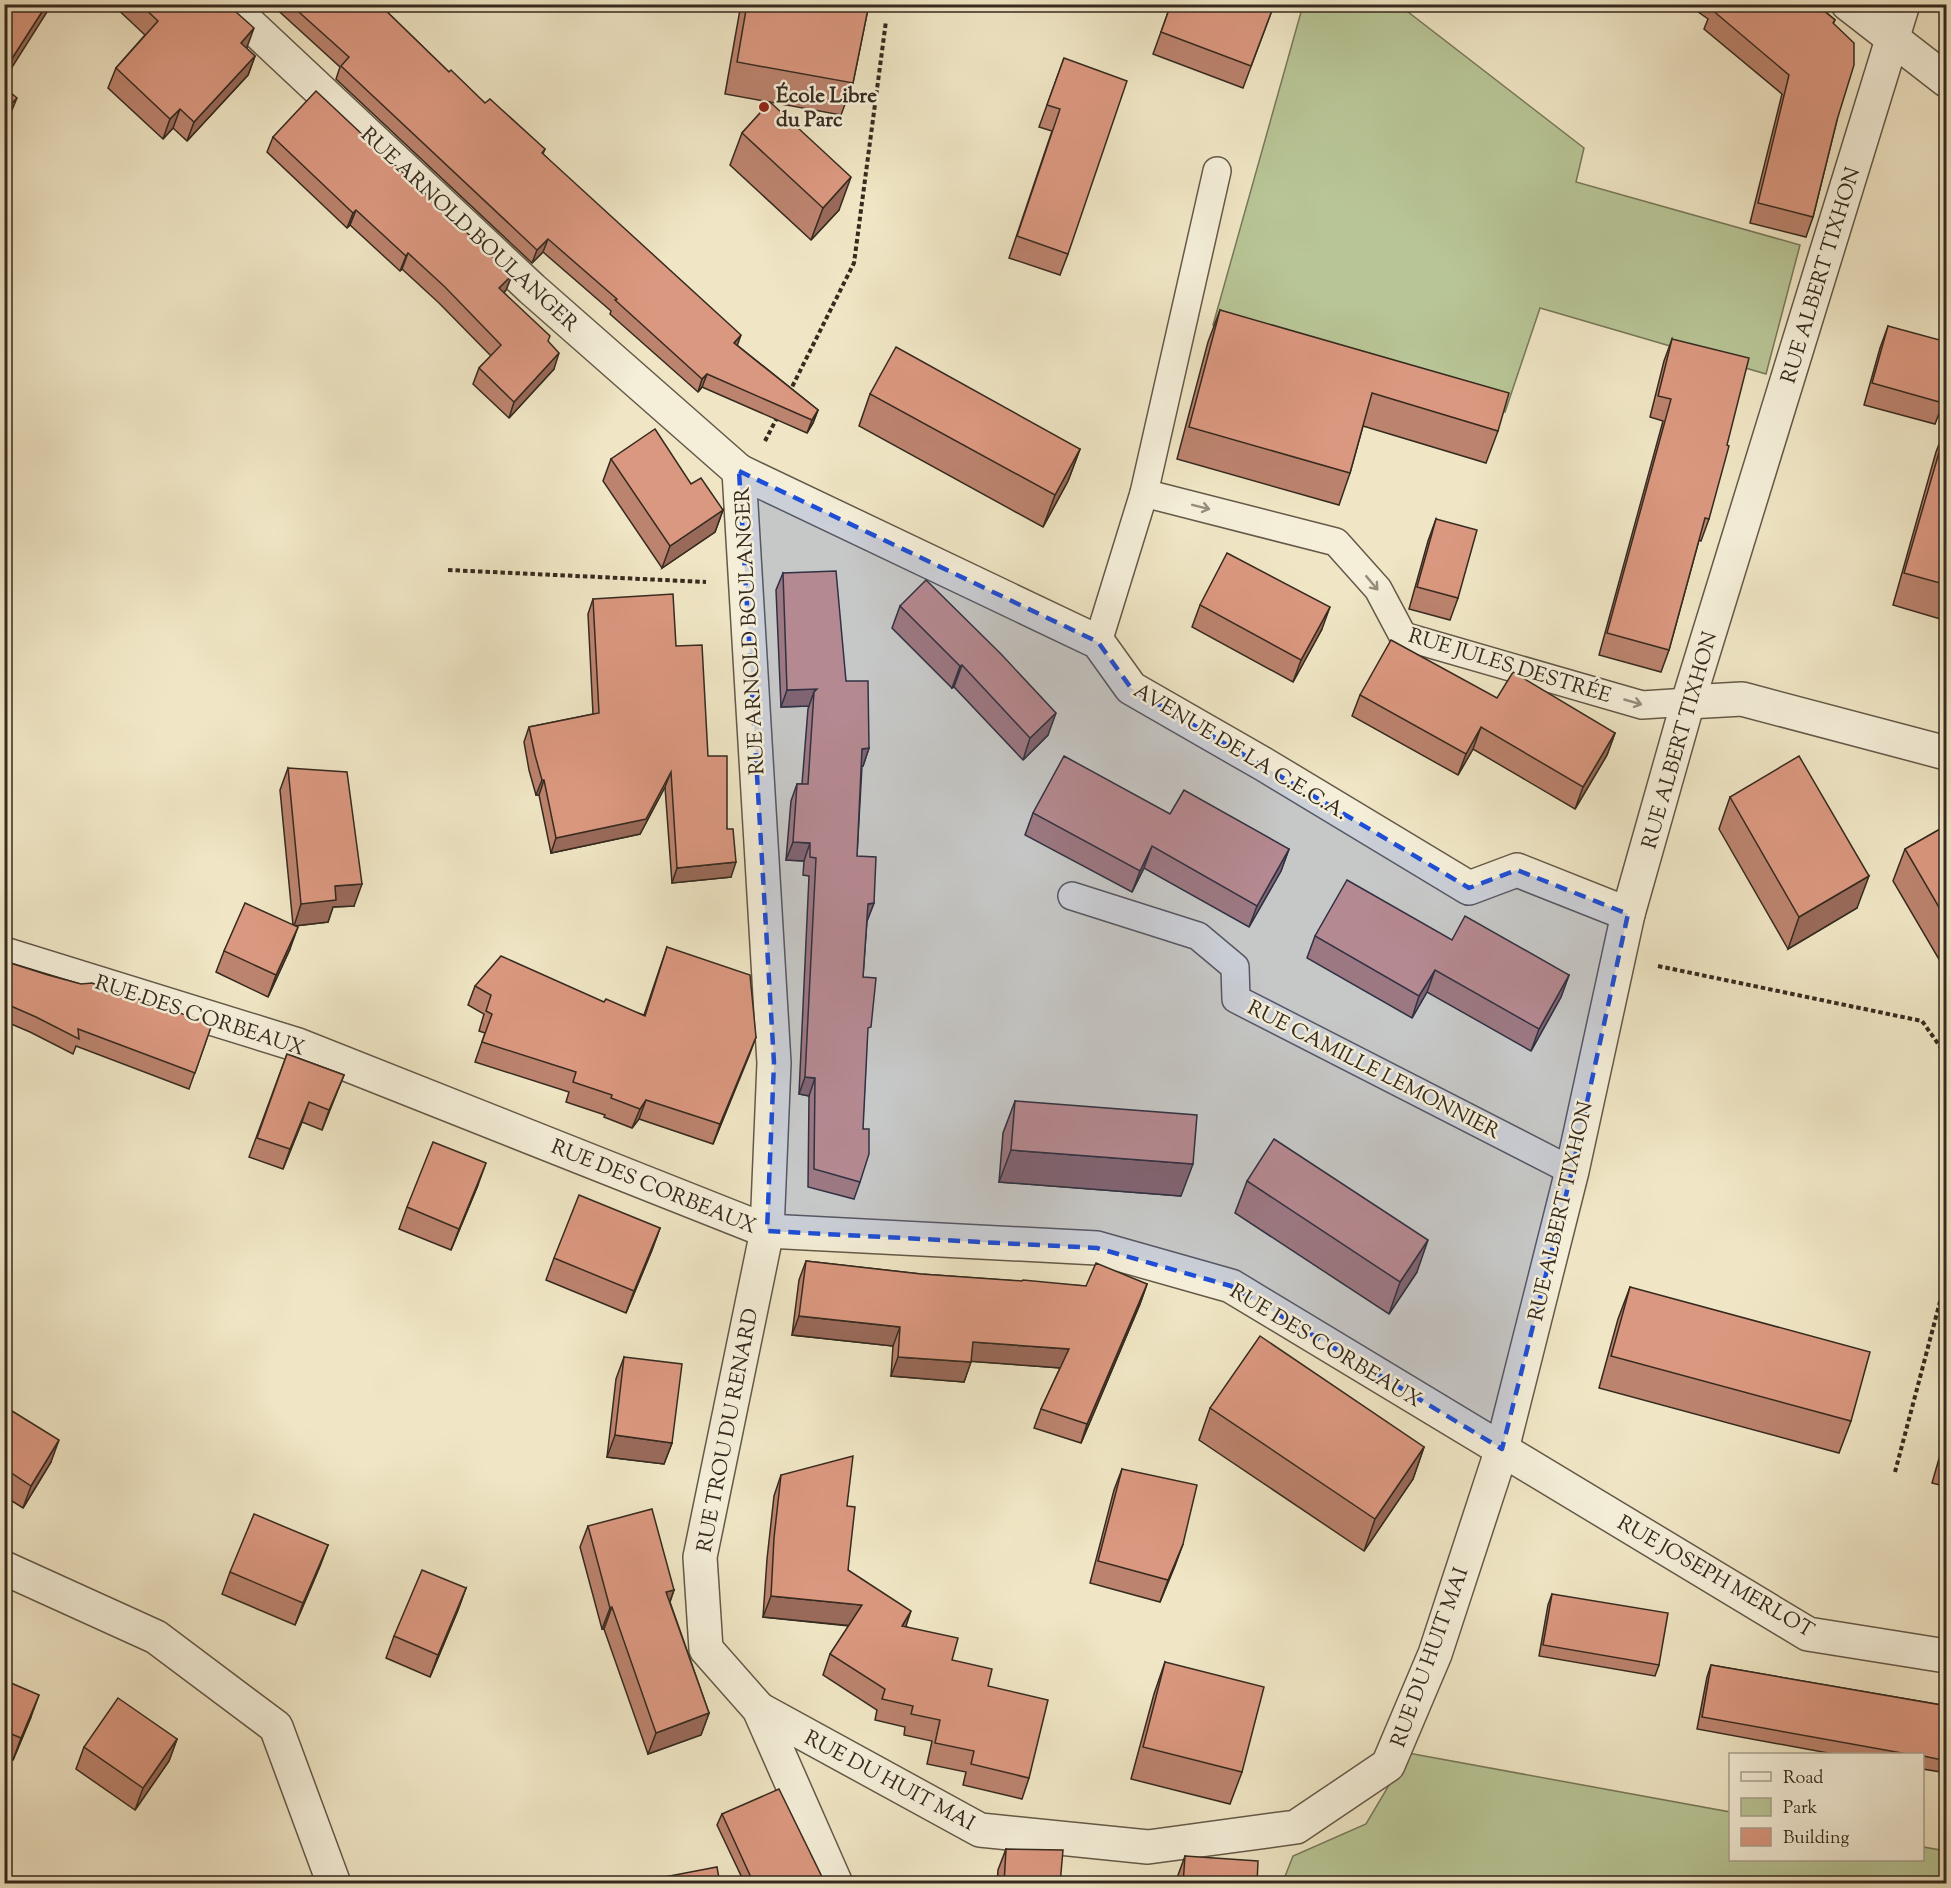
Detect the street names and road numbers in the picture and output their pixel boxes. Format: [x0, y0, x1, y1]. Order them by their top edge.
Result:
street label: RUE ARNOLD BOULANGER [353, 121, 584, 340]
street label: RUE ALBERT TIXHON [1775, 164, 1869, 387]
street label: RUE ARNOLD BOULANGER [728, 486, 774, 776]
street label: RUE JULES DESTRÉE [1404, 622, 1615, 712]
street label: RUE ALBERT TIXHON [1636, 628, 1726, 853]
street label: AVENUE DE LA C.E.C.A. [1127, 677, 1353, 829]
street label: RUE DES CORBEAUX [91, 969, 308, 1065]
street label: RUE CAMILLE LEMONNIER [1242, 994, 1505, 1148]
street label: RUE ALBERT TIXHON [1522, 1098, 1602, 1324]
street label: RUE DES CORBEAUX [546, 1133, 761, 1243]
street label: RUE DES CORBEAUX [1223, 1277, 1427, 1416]
street label: RUE TROU DU RENARD [691, 1306, 767, 1555]
street label: RUE JOSEPH MERLOT [1611, 1509, 1819, 1647]
street label: RUE DU HUIT MAI [1384, 1563, 1477, 1752]
street label: RUE DU HUIT MAI [798, 1724, 980, 1840]

